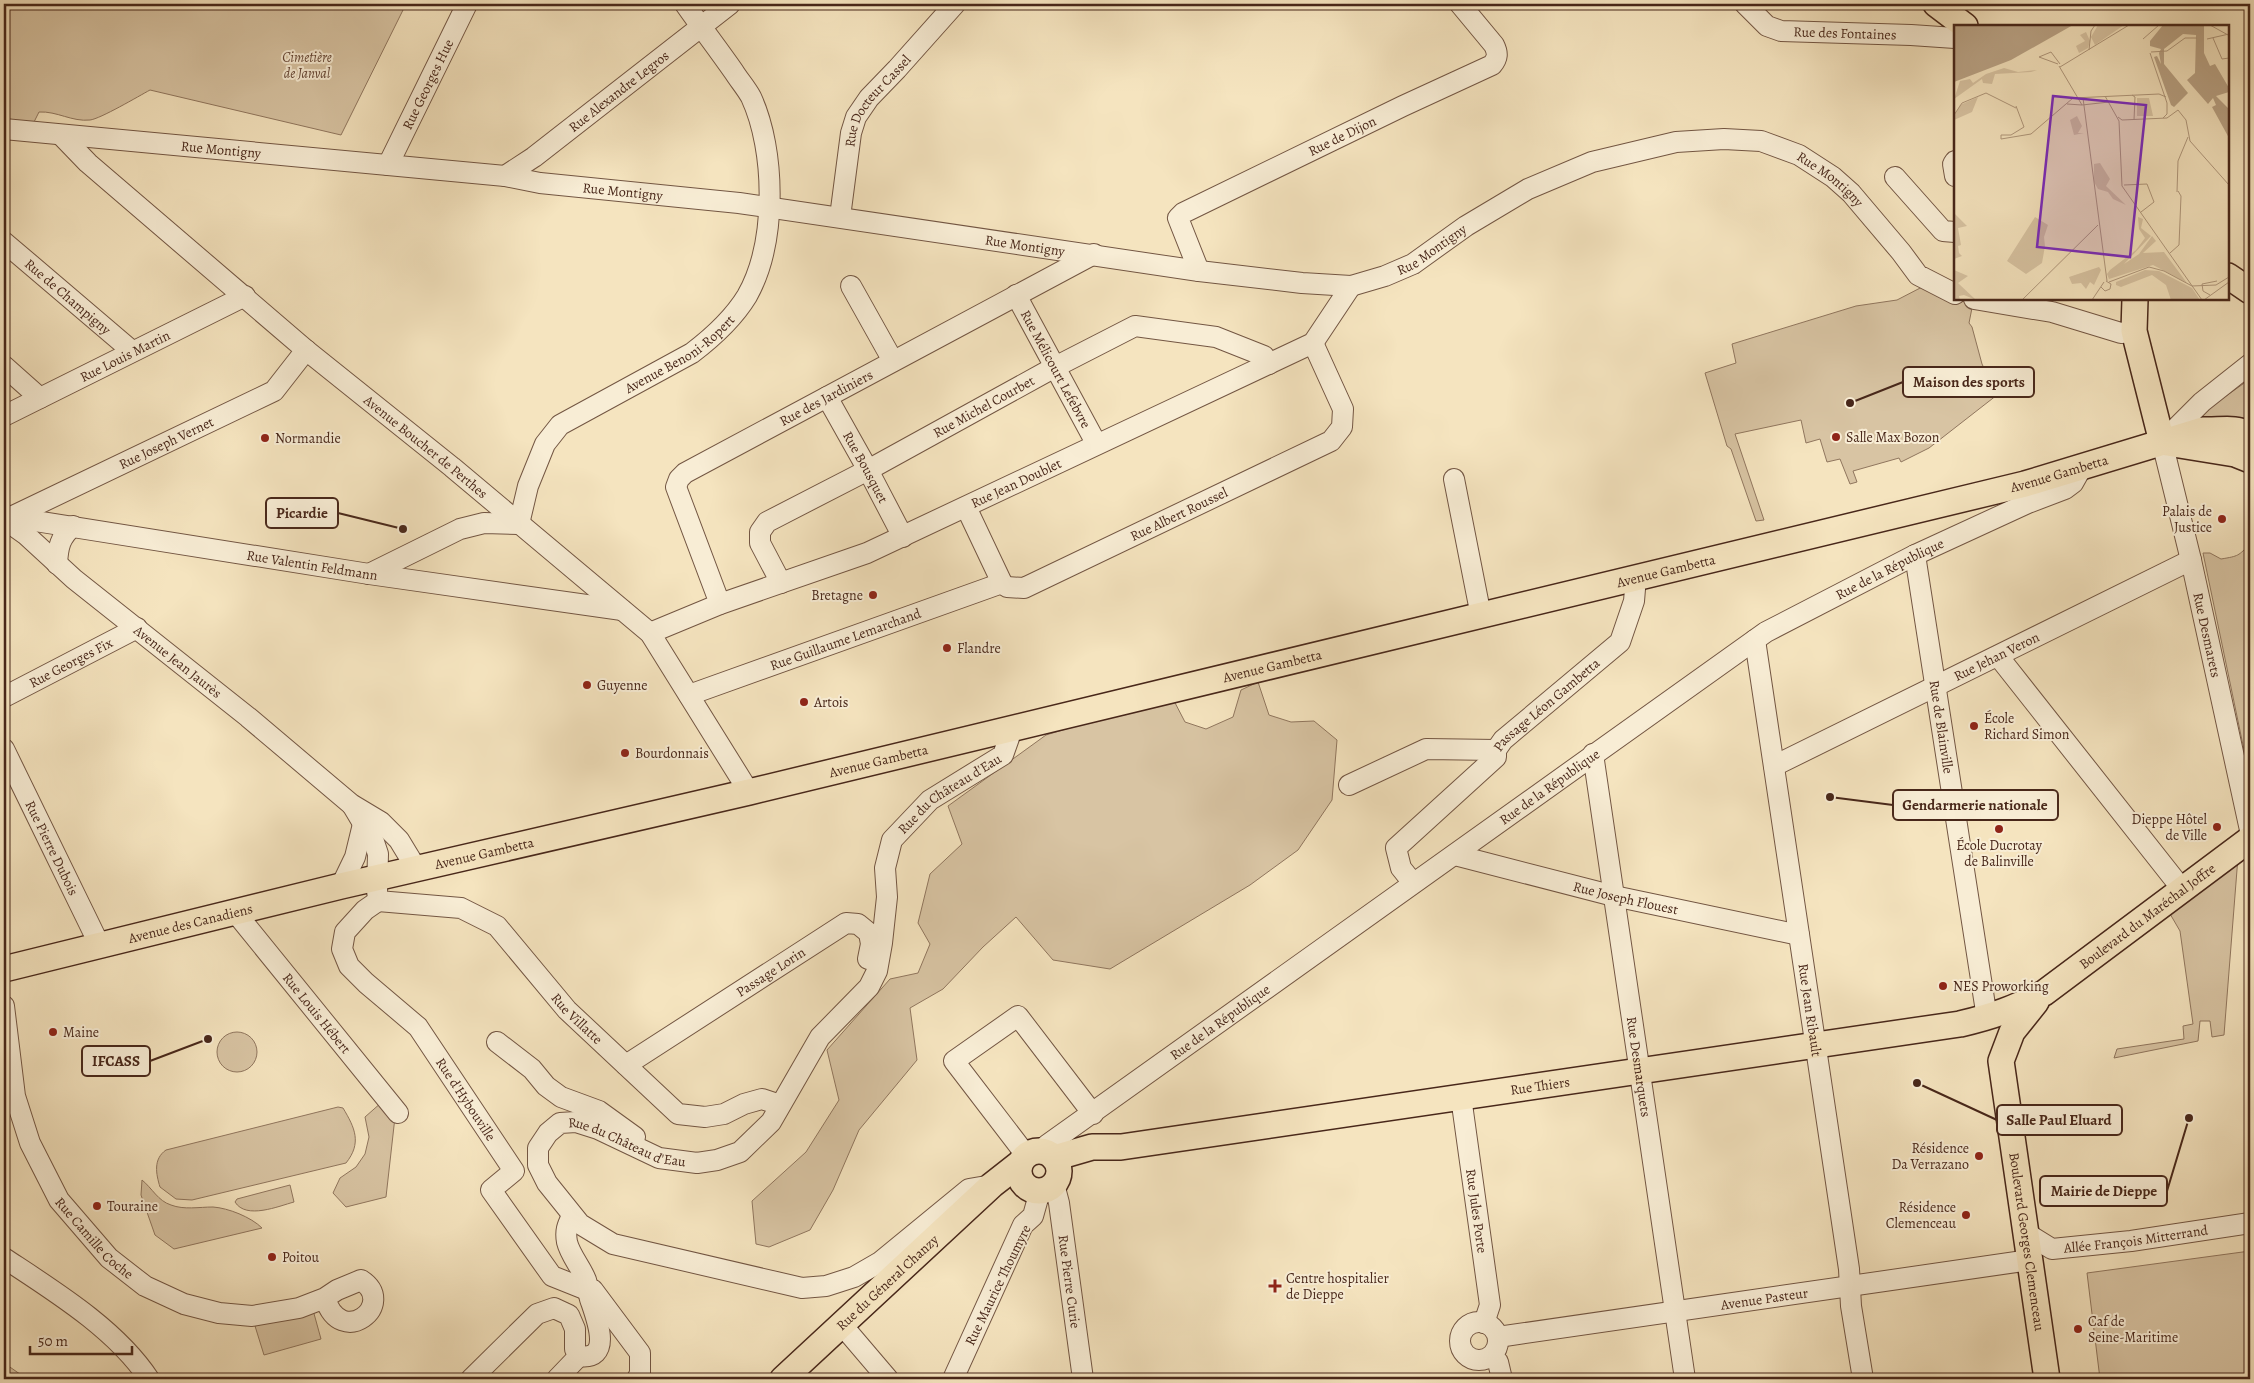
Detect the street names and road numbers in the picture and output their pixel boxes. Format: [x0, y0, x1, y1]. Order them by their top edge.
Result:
street label: Rue des Fontaines [1793, 22, 1897, 44]
street label: Rue Georges Hue [397, 36, 458, 133]
street label: Rue Alexandre Legros [564, 46, 673, 136]
street label: Rue Docteur Cassel [840, 50, 915, 148]
street label: Rue de Dijon [1305, 111, 1380, 160]
street label: Rue Montigny [180, 136, 263, 163]
street label: Rue Montigny [1793, 147, 1868, 211]
street label: Rue Montigny [582, 178, 664, 205]
street label: Rue Montigny [1394, 219, 1471, 279]
street label: Rue Montigny [984, 230, 1067, 261]
street label: Rue de Champigny [21, 254, 116, 339]
street label: Rue Mélicourt Lefebvre [1016, 306, 1096, 431]
street label: Avenue Benoni-Ropert [620, 310, 739, 398]
street label: Rue Louis Martin [76, 325, 174, 386]
street label: Rue des Jardiniers [776, 365, 876, 430]
street label: Rue Michel Courbet [930, 371, 1038, 442]
street label: Avenue Boucher de Perthes [359, 390, 492, 503]
street label: Rue Joseph Vernet [116, 412, 217, 474]
street label: Rue Bousquet [839, 428, 893, 506]
street label: Avenue Gambetta [2007, 450, 2111, 497]
street label: Rue Jean Doublet [968, 453, 1065, 512]
street label: Rue Albert Roussel [1127, 482, 1231, 545]
street label: Rue de la République [1832, 534, 1947, 604]
street label: Rue Valentin Feldmann [245, 545, 379, 585]
street label: Avenue Gambetta [1614, 549, 1718, 592]
street label: Rue Desmarets [2189, 591, 2226, 679]
street label: Rue Guillaume Lemarchand [767, 603, 924, 675]
street label: Avenue Jean Jaurès [129, 620, 226, 702]
street label: Rue Jehan Veron [1950, 627, 2043, 685]
street label: Rue Georges Fix [25, 633, 116, 692]
street label: Avenue Gambetta [1220, 644, 1324, 687]
street label: Passage Léon Gambetta [1488, 653, 1604, 755]
street label: Rue de Blainville [1925, 679, 1958, 775]
street label: Avenue Gambetta [826, 740, 930, 782]
street label: Rue de la République [1495, 744, 1603, 829]
street label: Rue du Château d'Eau [893, 749, 1005, 838]
street label: Rue Pierre Dubois [21, 797, 83, 899]
street label: Avenue Gambetta [432, 832, 536, 874]
street label: Boulevard du Maréchal Joffre [2075, 859, 2219, 973]
street label: Rue Joseph Flouest [1571, 876, 1680, 919]
street label: Avenue des Canadiens [125, 899, 255, 948]
street label: Passage Lorin [732, 942, 809, 1001]
street label: Rue Jean Ribault [1794, 962, 1827, 1058]
street label: Rue Louis Hébert [278, 969, 356, 1058]
street label: Rue de la République [1166, 979, 1274, 1064]
street label: Rue Villatte [547, 989, 607, 1048]
street label: Rue Desmarquets [1622, 1015, 1656, 1118]
street label: Rue d'Hybouville [431, 1054, 501, 1144]
street label: Rue Thiers [1509, 1072, 1571, 1099]
street label: Rue du Château d'Eau [568, 1112, 687, 1171]
street label: Boulevard Georges Clemenceau [2005, 1151, 2049, 1333]
street label: Rue Jules Porte [1462, 1167, 1492, 1254]
street label: Rue Camille Coche [51, 1193, 138, 1283]
street label: Allée François Mitterrand [2062, 1220, 2210, 1257]
street label: Rue Maurice Thoumyre [960, 1221, 1036, 1349]
street label: Rue du Géneral Chanzy [832, 1230, 943, 1335]
street label: Rue Pierre Curie [1054, 1234, 1085, 1330]
street label: Avenue Pasteur [1718, 1283, 1810, 1314]

